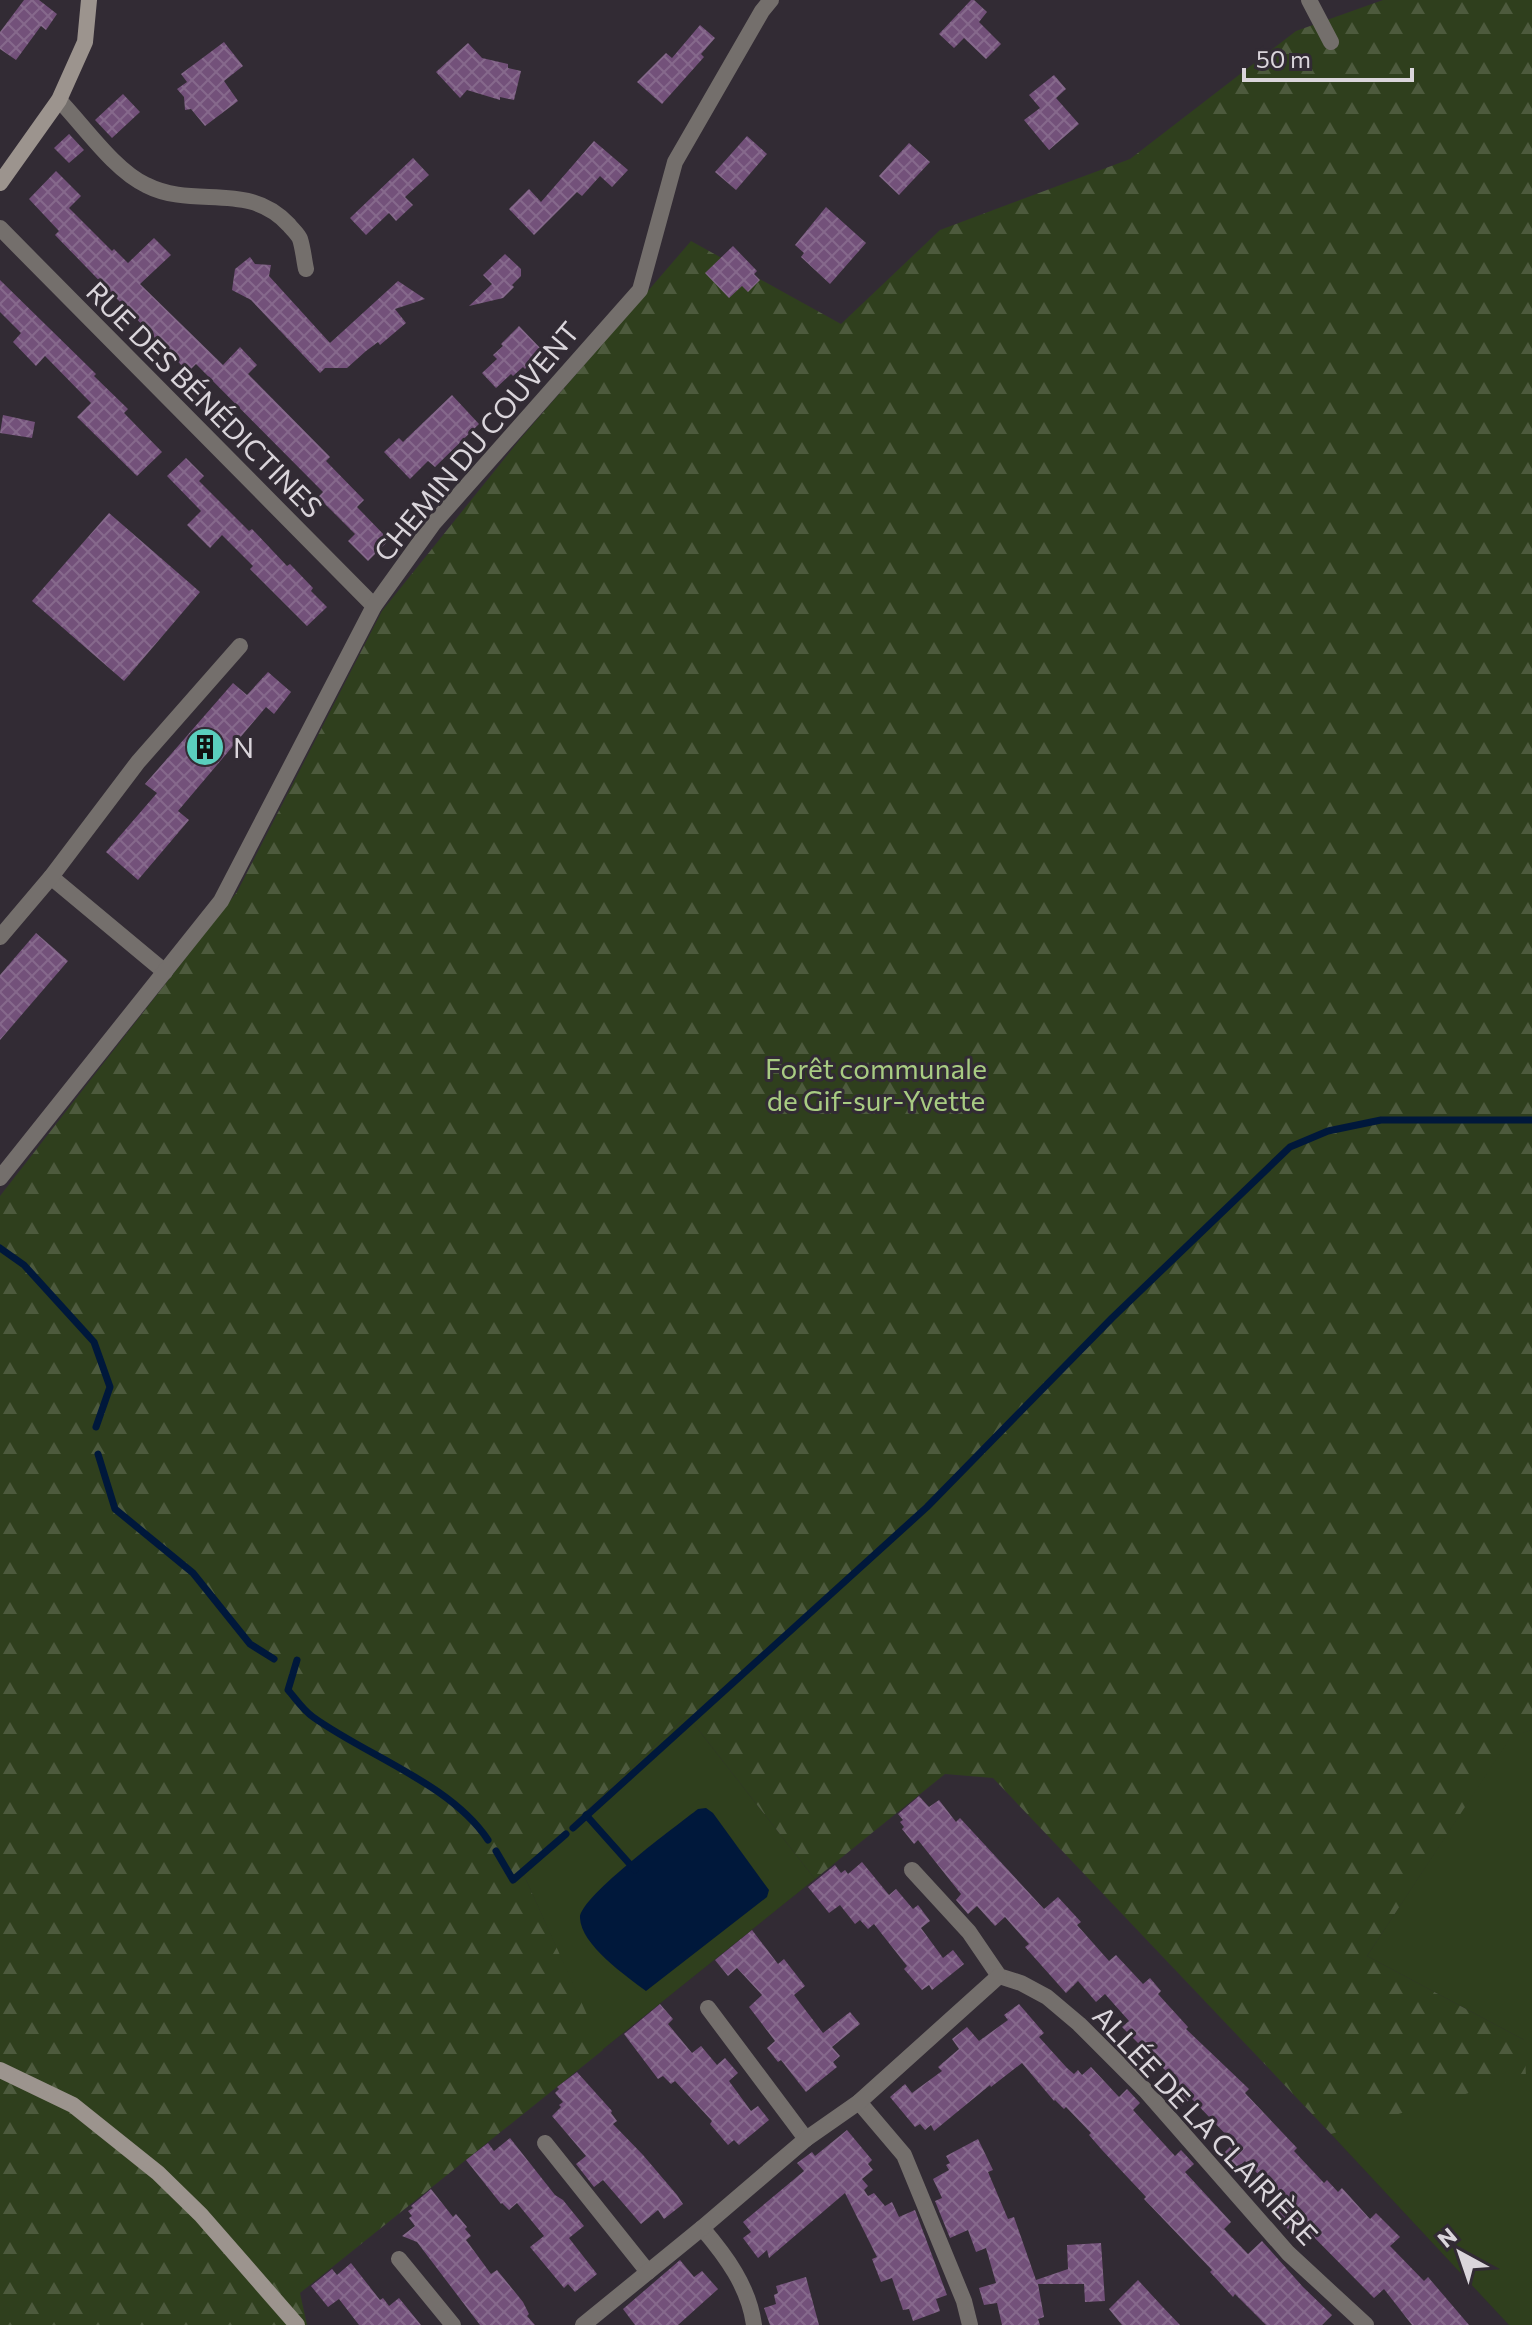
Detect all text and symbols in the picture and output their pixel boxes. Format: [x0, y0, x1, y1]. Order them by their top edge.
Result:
scale bar [1244, 32, 1412, 82]
text: 50 m [1256, 44, 1311, 73]
street label: RUE DES BÉNÉDICTINES [80, 274, 330, 524]
street label: CHEMIN DU COUVENT [366, 314, 586, 568]
building icon: N [184, 726, 226, 768]
place label: N [233, 730, 254, 764]
park label: Forêt communale de Gif-sur-Yvette [765, 1051, 987, 1117]
street label: ALLÉE DE LA CLAIRIÈRE [1086, 1998, 1326, 2252]
north arrow [1420, 2213, 1500, 2293]
text: N [1432, 2222, 1462, 2253]

